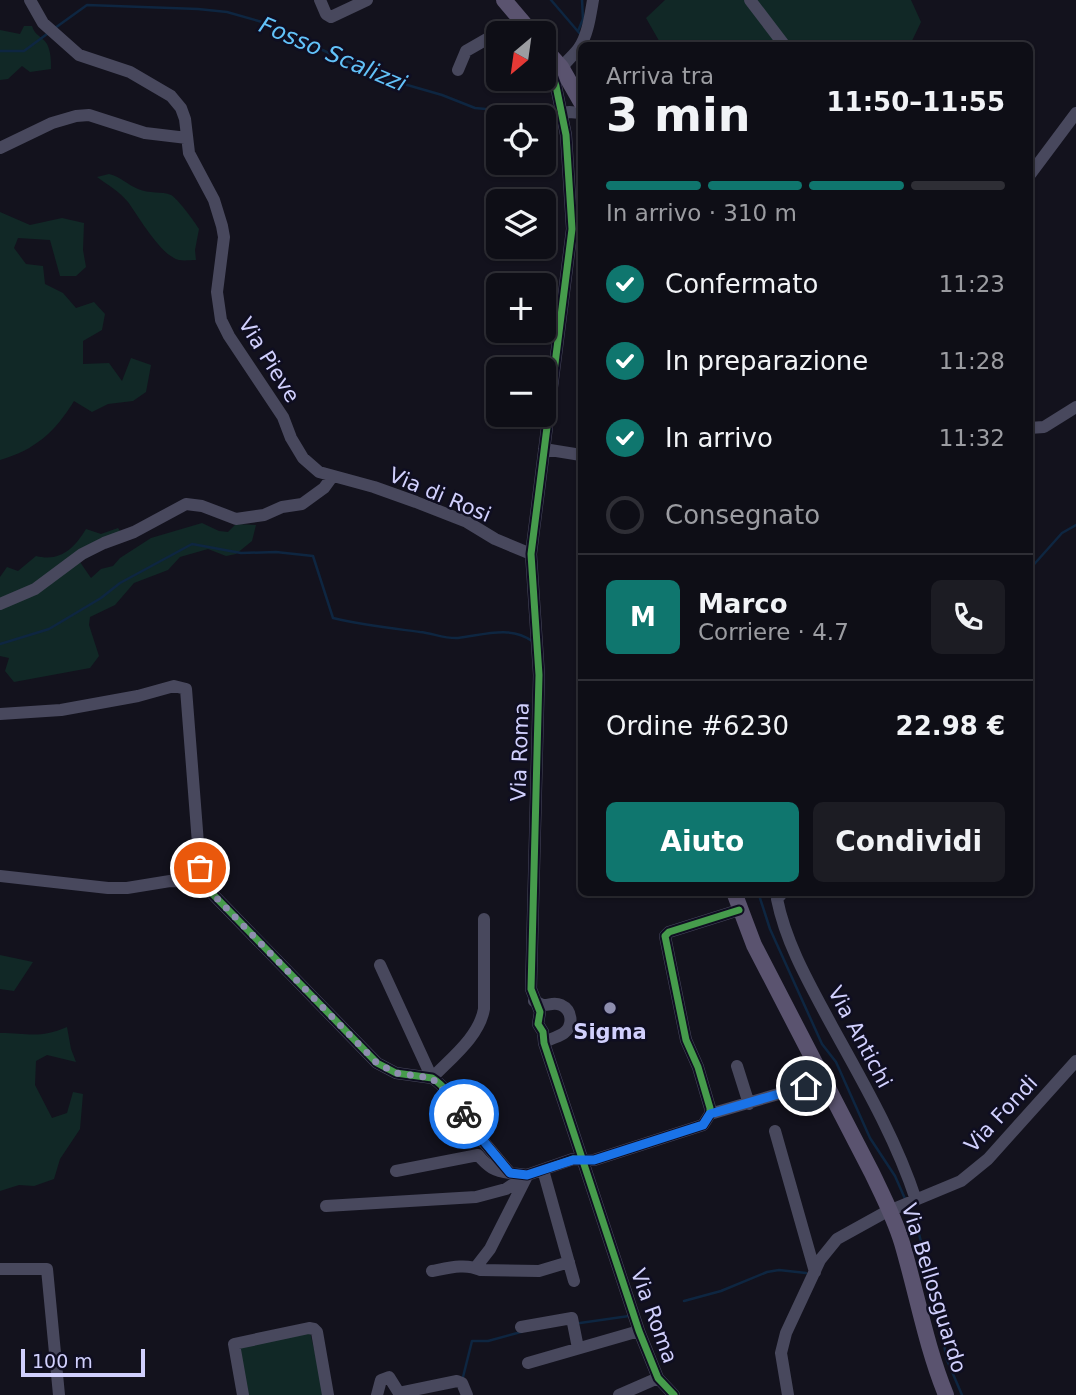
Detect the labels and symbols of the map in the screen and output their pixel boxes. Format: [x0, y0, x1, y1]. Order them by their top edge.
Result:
water label: Fosso Scalizzi [256, 11, 411, 97]
north arrow [486, 21, 556, 91]
street label: Via Pieve [233, 313, 305, 407]
street label: Via di Rosi [385, 463, 495, 527]
street label: Via Roma [506, 702, 534, 802]
pin [170, 838, 230, 898]
street label: Via Antichi [823, 982, 897, 1092]
marker: Sigma [602, 1000, 618, 1016]
place label: Sigma [573, 1020, 647, 1044]
pin [776, 1056, 836, 1116]
street label: Via Fondi [960, 1071, 1042, 1157]
courier [429, 1079, 499, 1149]
street label: Via Bellosguardo [897, 1200, 971, 1376]
street label: Via Roma [626, 1265, 682, 1367]
scale bar [21, 1346, 145, 1378]

